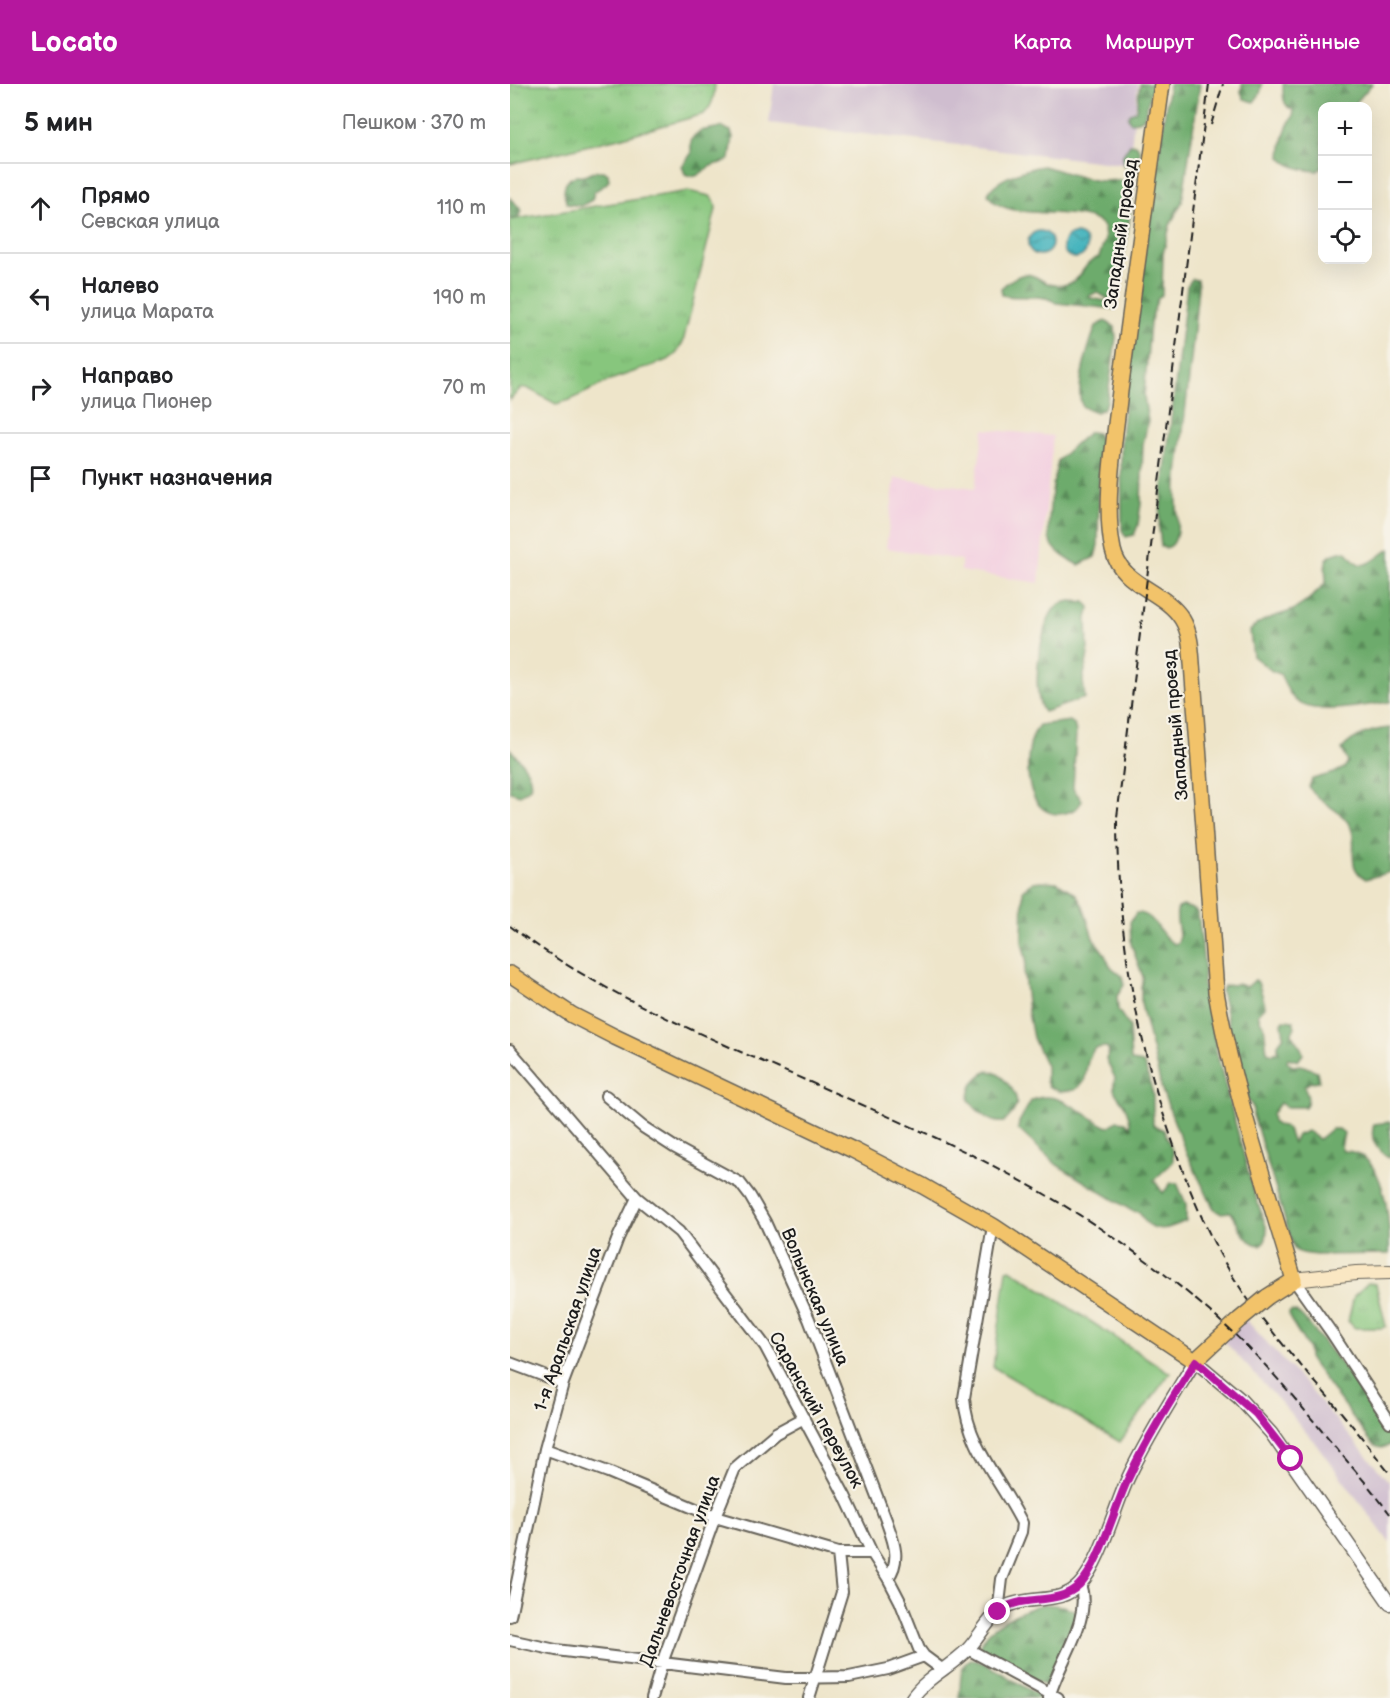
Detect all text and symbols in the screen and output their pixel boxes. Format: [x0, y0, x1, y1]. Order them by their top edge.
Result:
text: Locato [30, 26, 118, 59]
text: Карта [1013, 30, 1072, 55]
text: Маршрут [1105, 30, 1194, 55]
text: Сохранённые [1227, 30, 1360, 55]
map controls [1318, 102, 1372, 264]
button: + [1318, 102, 1372, 156]
text: 5 мин [24, 108, 93, 139]
text: Пешком · 370 m [342, 111, 486, 135]
button: − [1318, 156, 1372, 210]
street label: Западный проезд [1100, 158, 1142, 310]
text: Прямо [81, 183, 150, 210]
icon: ahead [24, 192, 57, 225]
text: 110 m [437, 196, 486, 220]
text: Севская улица [81, 210, 220, 234]
button: locate [1318, 210, 1372, 264]
text: Налево [81, 273, 159, 300]
icon: left [24, 282, 57, 315]
text: 190 m [433, 286, 486, 310]
text: улица Марата [81, 300, 214, 324]
text: Направо [81, 363, 173, 390]
icon: right [24, 372, 57, 405]
text: 70 m [442, 376, 486, 400]
text: улица Пионер [81, 390, 212, 414]
icon: arrive [24, 462, 57, 495]
text: Пункт назначения [81, 465, 273, 492]
street label: Западный проезд [1159, 649, 1193, 801]
street label: Волынская улица [777, 1225, 854, 1369]
street label: 1-я Аральская улица [530, 1244, 606, 1414]
street label: Саранский переулок [764, 1328, 868, 1492]
route start [1277, 1445, 1303, 1471]
street label: Дальневосточная улица [635, 1472, 725, 1670]
route end [984, 1598, 1010, 1624]

